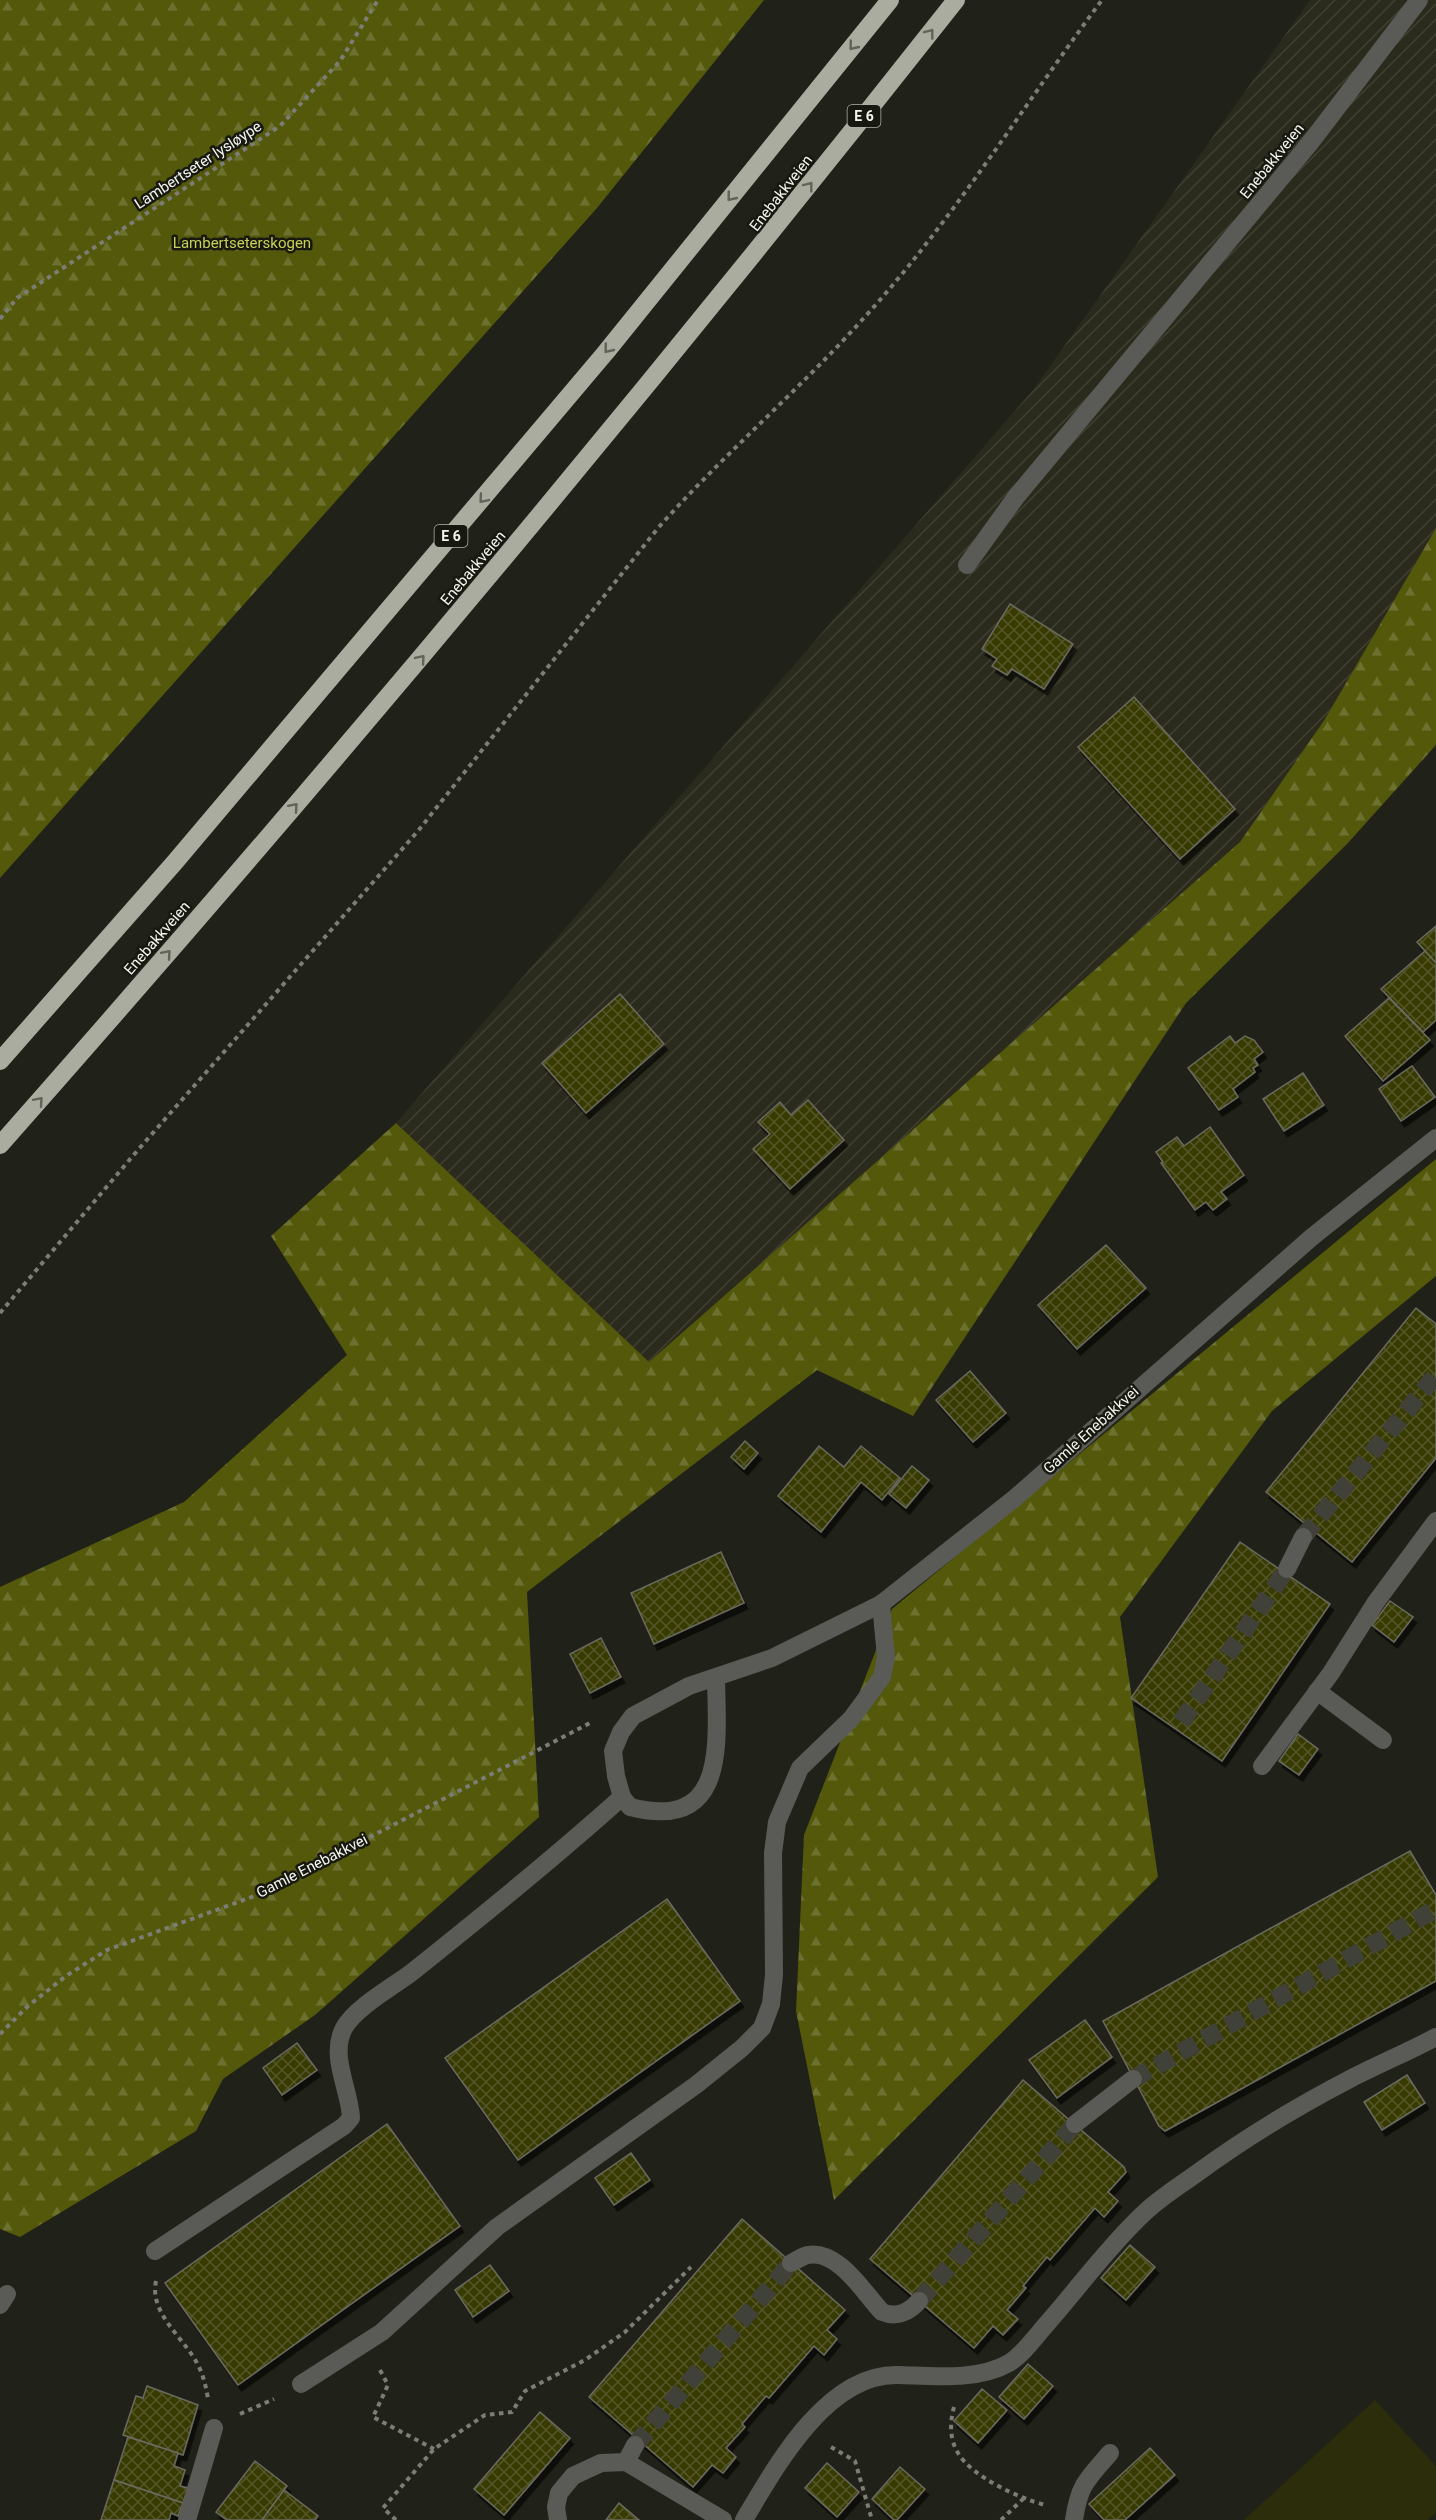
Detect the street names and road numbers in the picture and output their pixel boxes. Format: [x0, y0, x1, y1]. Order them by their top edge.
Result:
road number: E 6 [848, 105, 880, 127]
street label: Lambertseter lysløype [131, 117, 265, 213]
street label: Enebakkveien [1236, 120, 1308, 202]
street label: Enebakkveien [746, 151, 816, 235]
road number: E 6 [434, 525, 468, 547]
street label: Enebakkveien [437, 527, 509, 609]
street label: Enebakkveien [120, 898, 194, 978]
street label: Gamle Enebakkvei [1040, 1382, 1142, 1478]
street label: Gamle Enebakkvei [253, 1830, 371, 1902]

